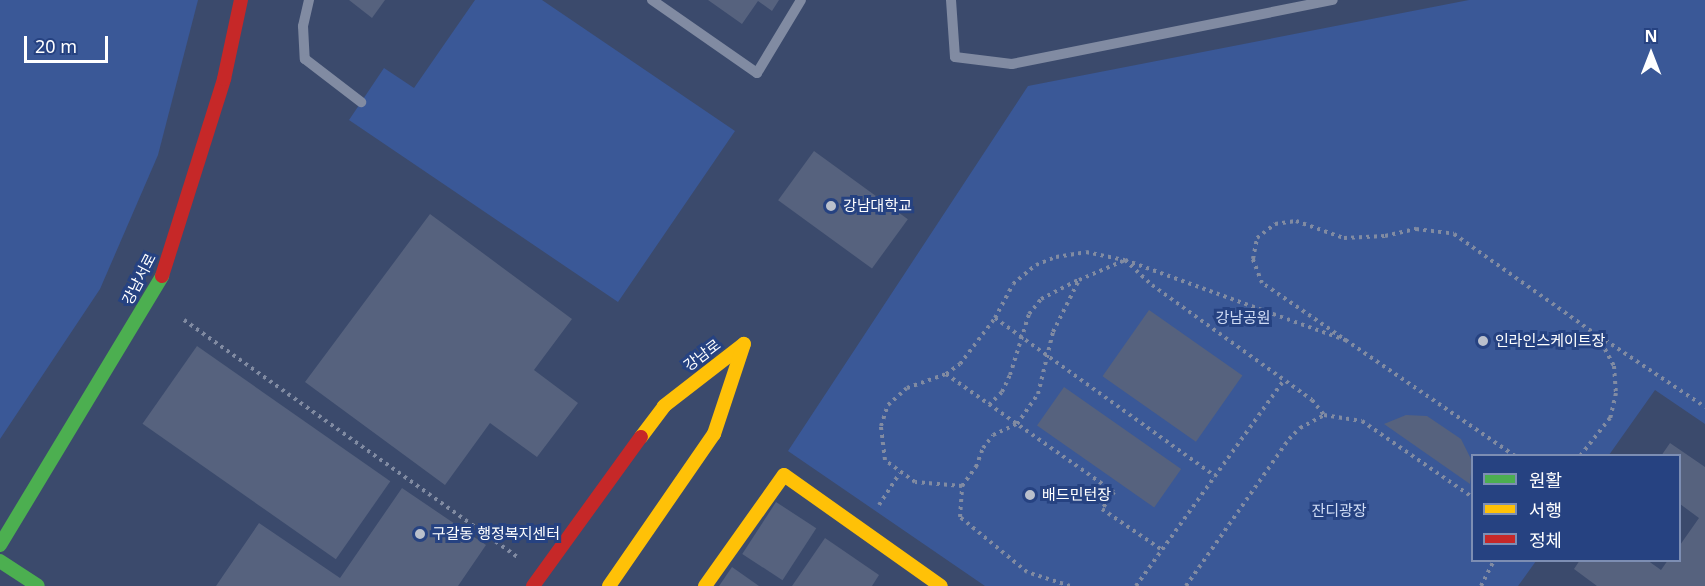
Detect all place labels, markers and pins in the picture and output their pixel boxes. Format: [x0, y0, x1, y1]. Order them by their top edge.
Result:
place label: 강남대학교 [843, 197, 912, 215]
marker: 강남대학교 [824, 199, 838, 213]
place label: 인라인스케이트장 [1495, 332, 1605, 350]
marker: 인라인스케이트장 [1476, 334, 1490, 348]
place label: 배드민턴장 [1042, 486, 1111, 504]
marker: 배드민턴장 [1023, 488, 1037, 502]
place label: 구갈동 행정복지센터 [432, 525, 560, 543]
marker: 구갈동 행정복지센터 [413, 527, 427, 541]

